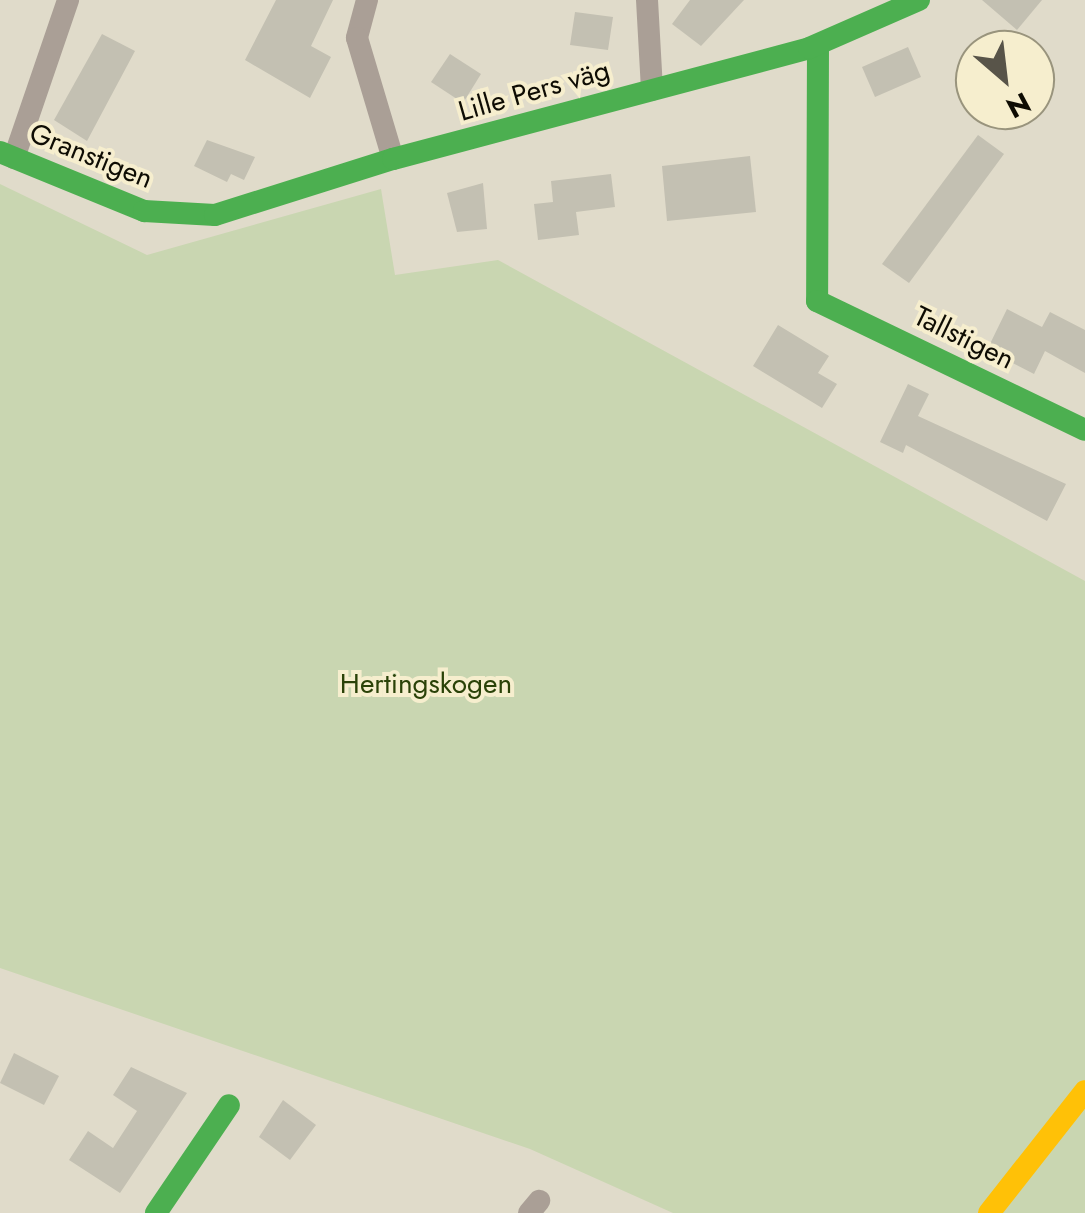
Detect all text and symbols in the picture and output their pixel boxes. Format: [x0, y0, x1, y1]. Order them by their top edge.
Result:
north arrow [955, 30, 1055, 130]
street label: Lille Pers väg [455, 53, 613, 129]
text: N [999, 82, 1038, 128]
street label: Granstigen [25, 116, 157, 196]
street label: Tallstigen [909, 299, 1019, 377]
park label: Hertingskogen [340, 667, 512, 701]

